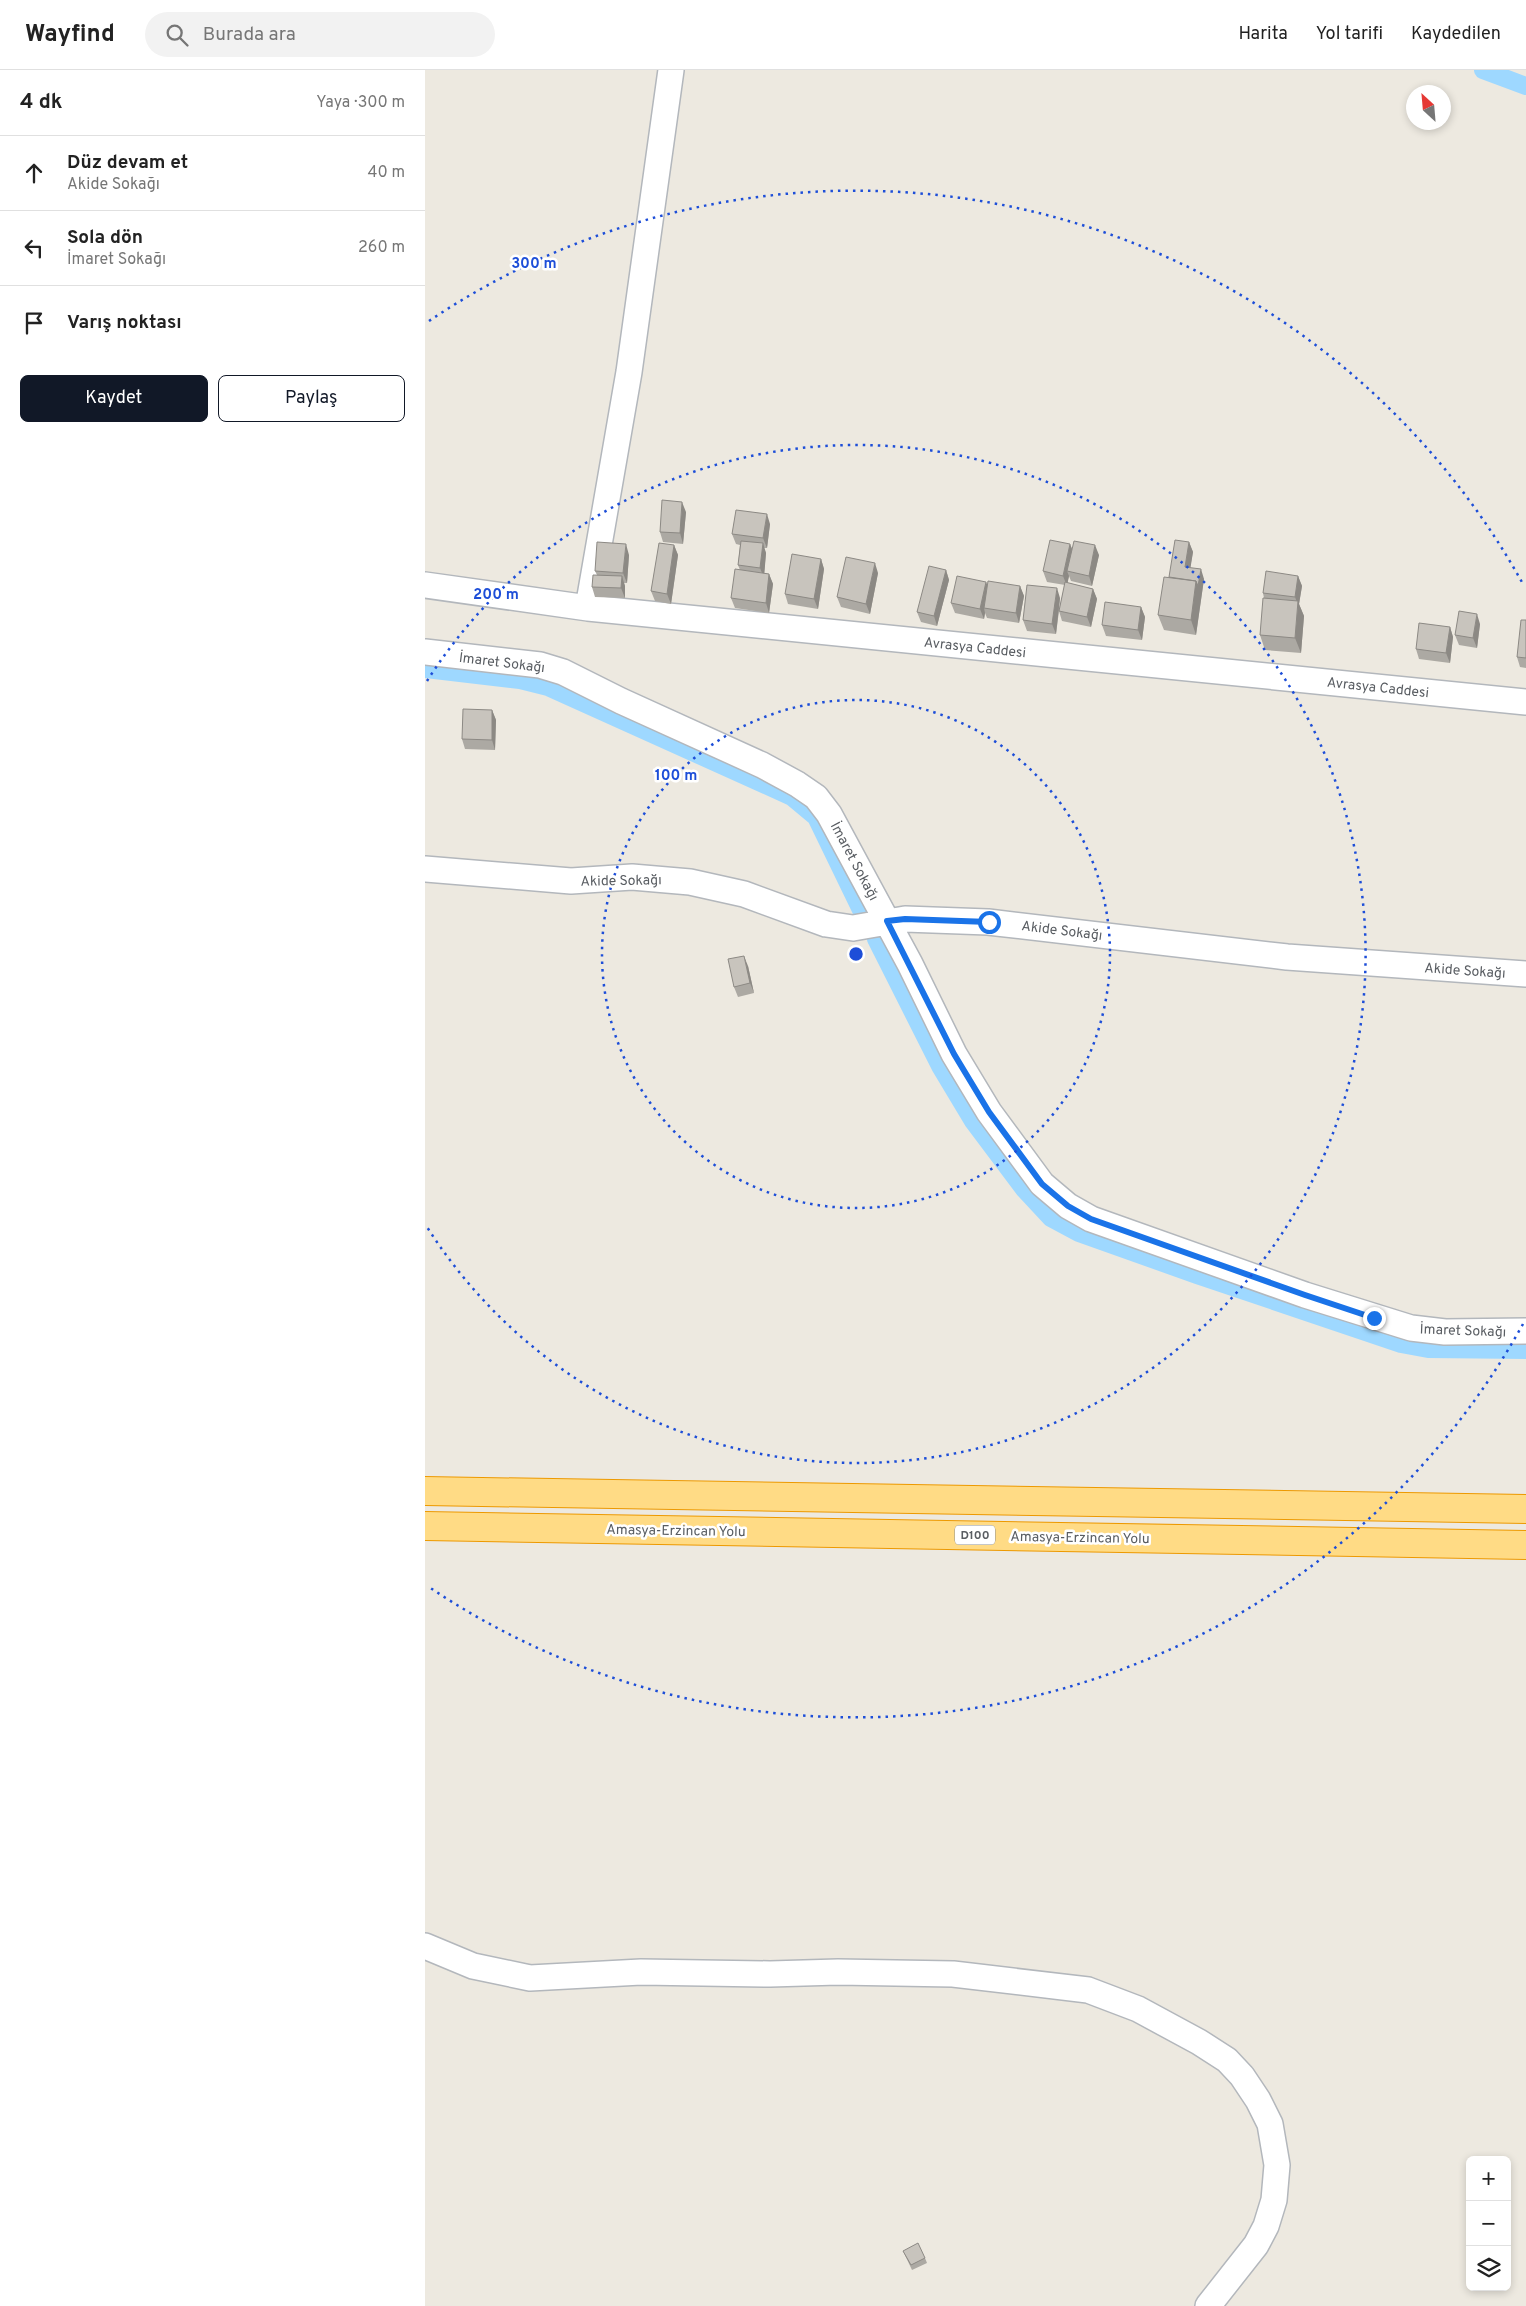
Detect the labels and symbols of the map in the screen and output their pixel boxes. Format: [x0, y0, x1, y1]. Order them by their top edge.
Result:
north arrow [1406, 85, 1451, 130]
text: 300 m [511, 255, 557, 274]
text: 200 m [473, 586, 519, 605]
street label: Avrasya Caddesi [923, 635, 1027, 662]
street label: İmaret Sokağı [458, 649, 546, 677]
street label: Avrasya Caddesi [1326, 675, 1430, 702]
text: 100 m [655, 767, 697, 786]
street label: İmaret Sokağı [826, 819, 882, 904]
street label: Akide Sokağı [580, 872, 662, 891]
route start [978, 911, 1001, 934]
street label: Akide Sokağı [1020, 918, 1103, 945]
centre of rings [847, 945, 865, 963]
street label: Akide Sokağı [1424, 960, 1506, 983]
route end [1363, 1307, 1386, 1330]
street label: İmaret Sokağı [1419, 1320, 1507, 1342]
street label: Amasya-Erzincan Yolu [606, 1522, 746, 1541]
road number: D100 [955, 1526, 995, 1544]
street label: Amasya-Erzincan Yolu [1010, 1529, 1150, 1548]

